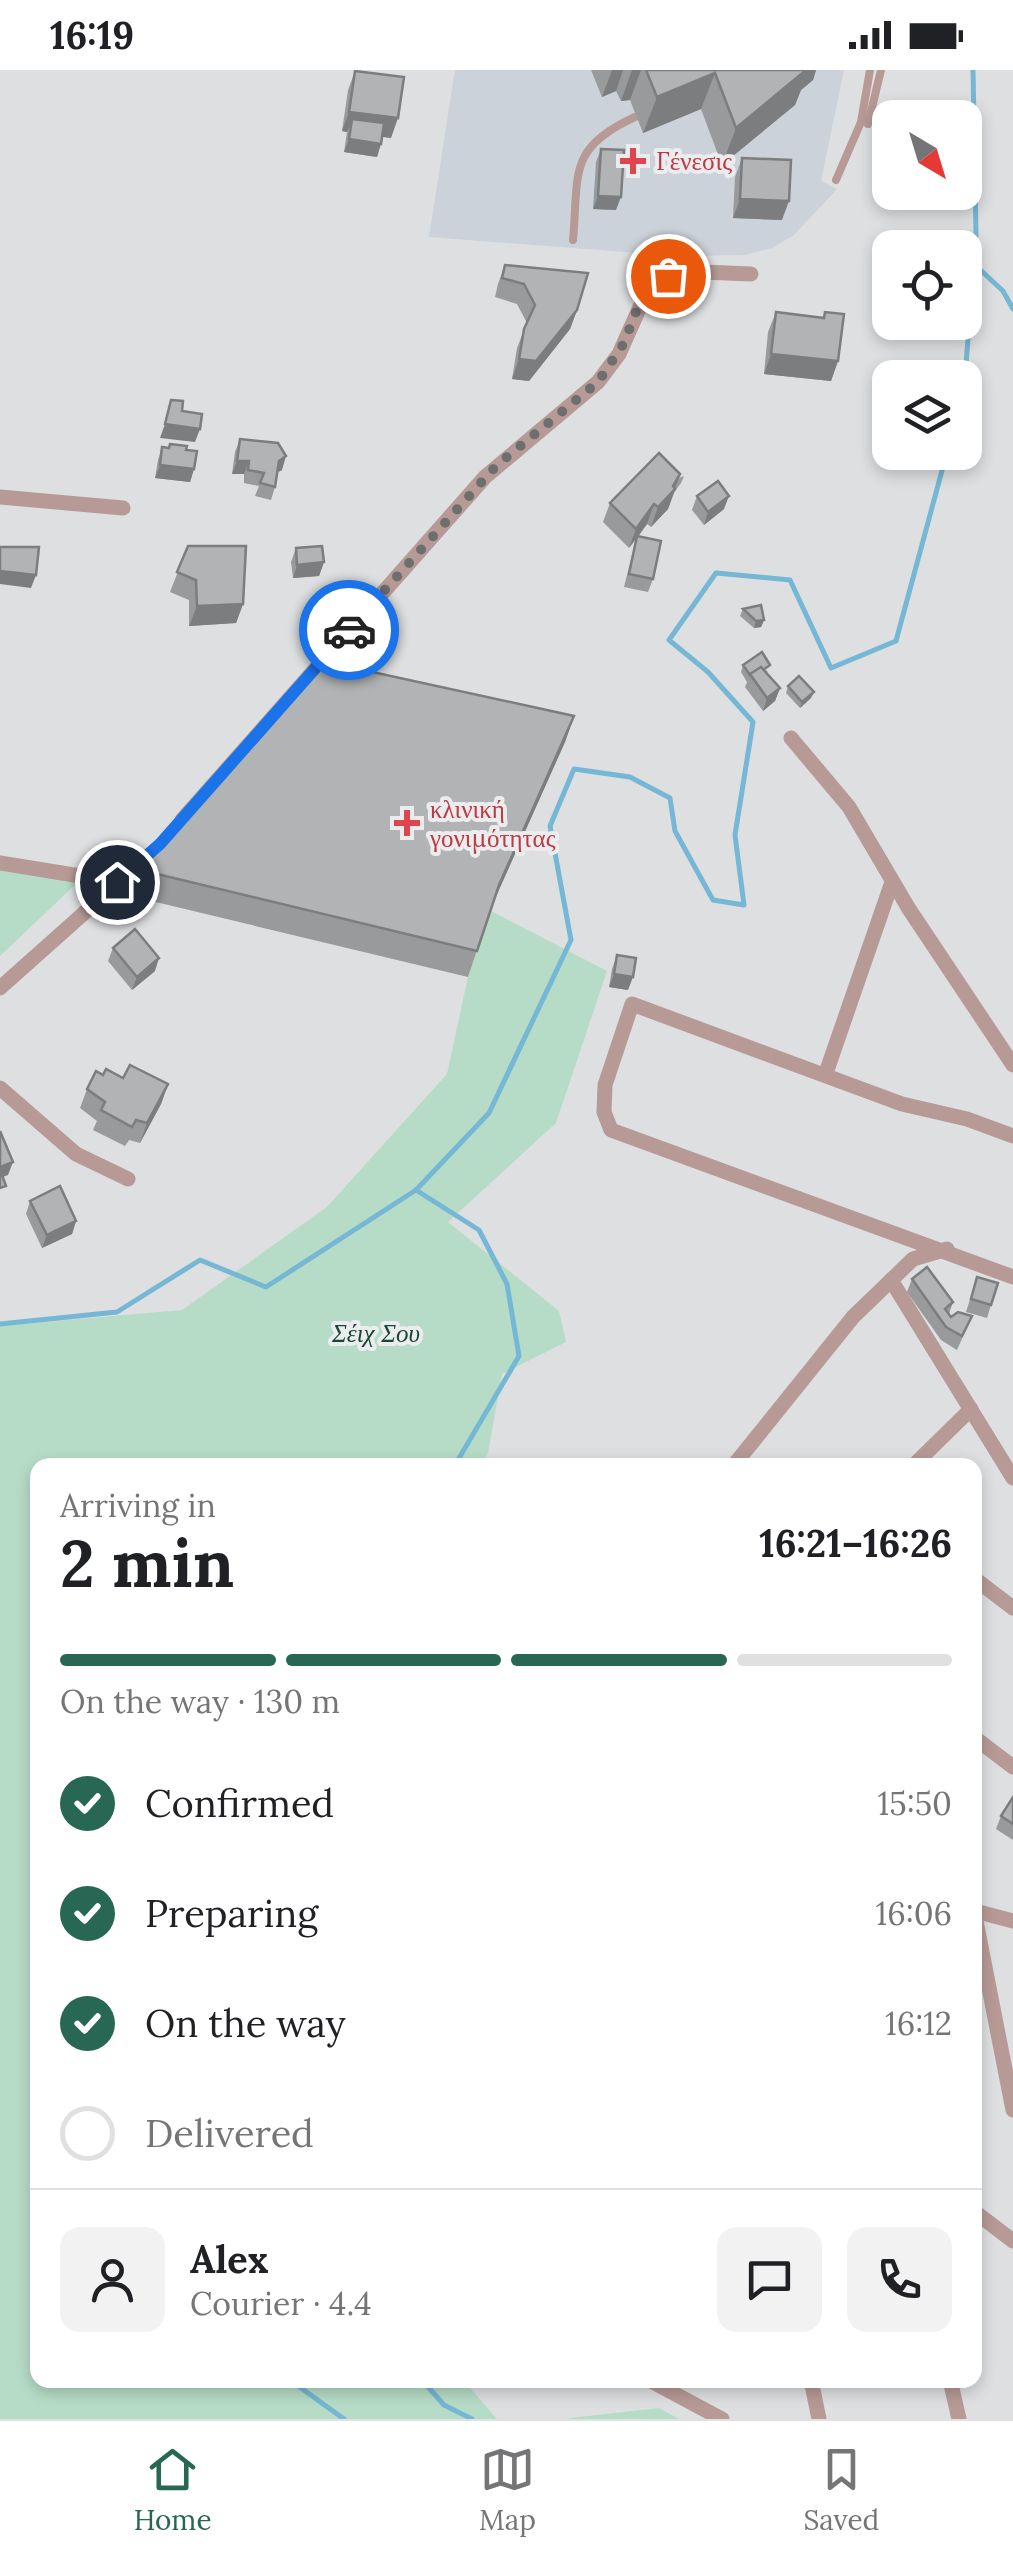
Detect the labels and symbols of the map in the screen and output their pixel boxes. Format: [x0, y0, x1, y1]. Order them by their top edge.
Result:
north arrow [872, 100, 982, 210]
place label: Γένεσις [656, 145, 732, 177]
marker: Γένεσις [620, 148, 646, 174]
pin [626, 234, 711, 319]
courier [299, 580, 399, 680]
place label: κλινική γονιμότητας [429, 793, 556, 854]
marker: κλινική γονιμότητας [394, 810, 420, 836]
pin [75, 840, 160, 925]
park label: Σέιχ Σου [331, 1317, 420, 1349]

